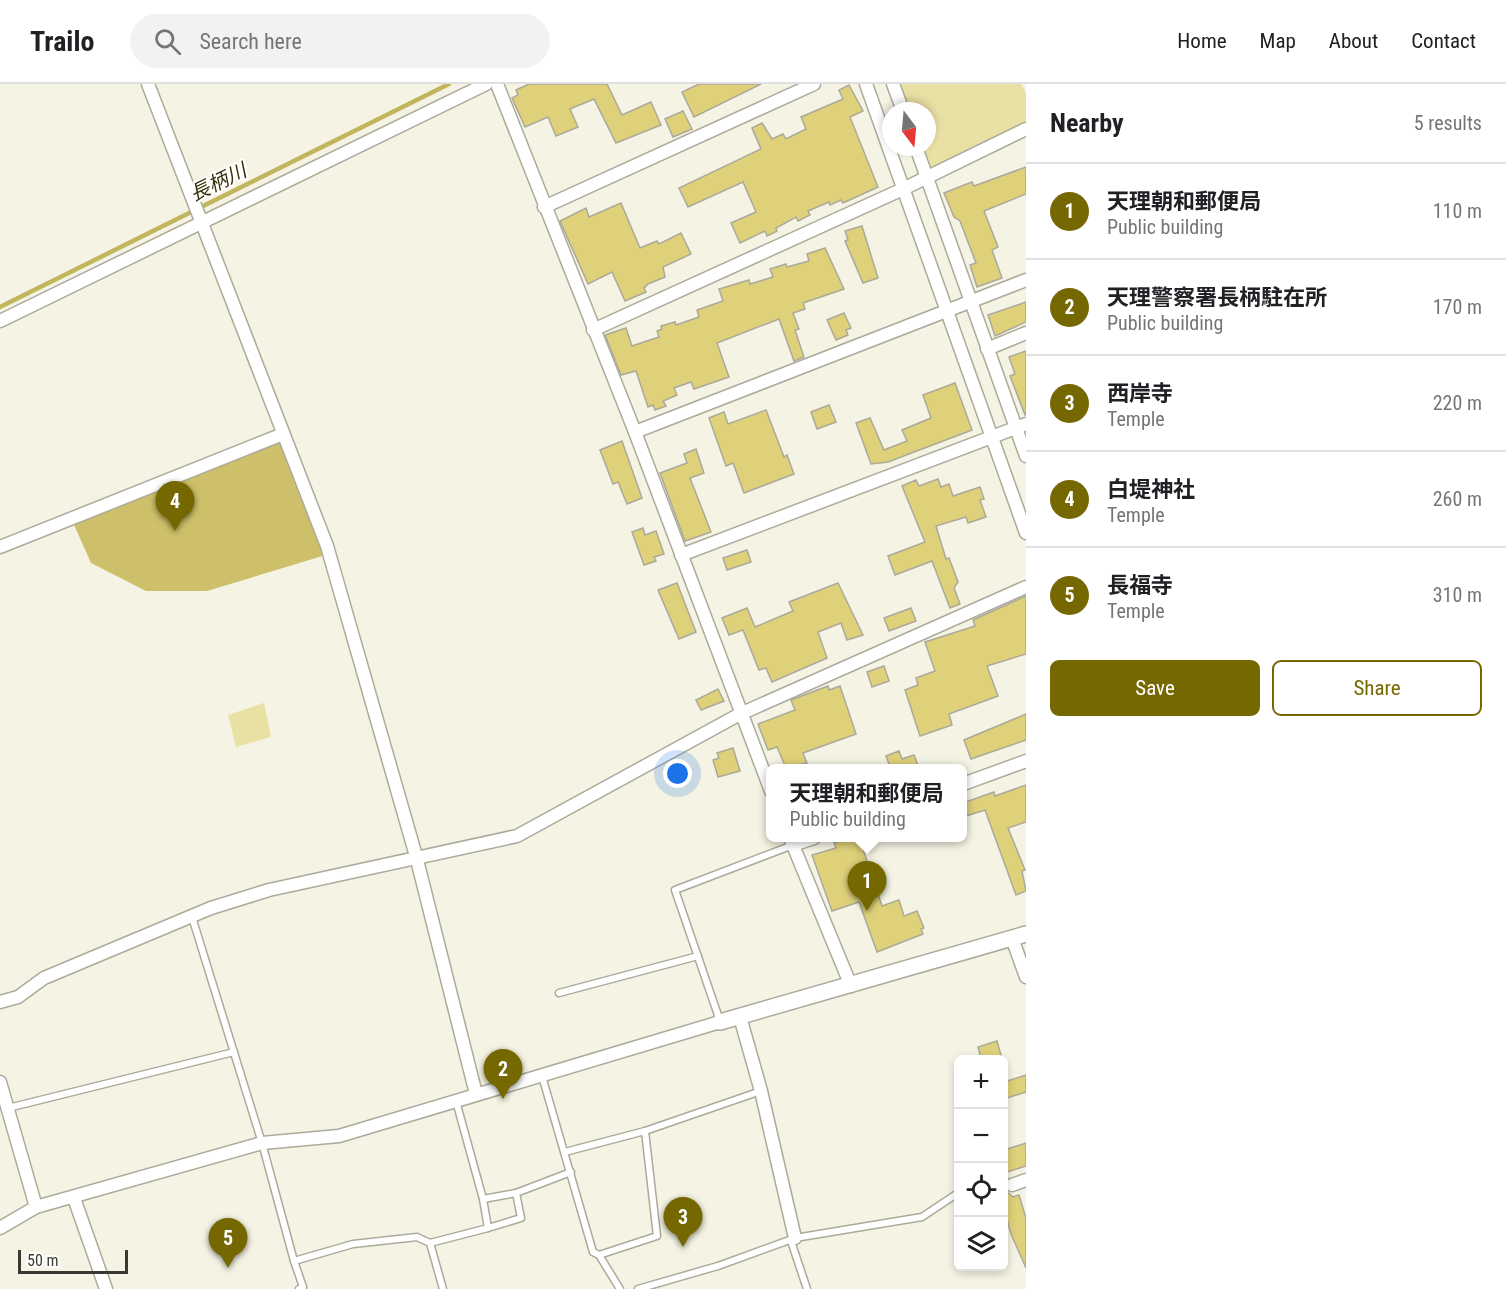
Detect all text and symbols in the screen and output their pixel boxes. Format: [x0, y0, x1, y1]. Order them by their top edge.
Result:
search box [130, 14, 550, 68]
text: Trailo [30, 25, 94, 58]
icon: search [151, 25, 184, 58]
text: Search here [199, 29, 302, 54]
text: Home [1177, 29, 1227, 53]
text: Map [1260, 29, 1296, 53]
text: About [1329, 29, 1378, 53]
text: Contact [1411, 29, 1476, 53]
north arrow [882, 102, 936, 156]
text: Nearby [1050, 108, 1124, 138]
text: 5 results [1414, 111, 1482, 135]
water label: 長柄川 [186, 157, 252, 206]
text: 天理朝和郵便局 [1107, 189, 1261, 214]
text: 1 [1064, 199, 1075, 223]
text: 110 m [1433, 199, 1482, 223]
text: Public building [1107, 215, 1223, 239]
text: 天理警察署長柄駐在所 [1107, 285, 1327, 310]
text: 2 [1064, 295, 1075, 319]
text: 170 m [1433, 295, 1482, 319]
text: Public building [1107, 311, 1223, 335]
text: 西岸寺 [1107, 381, 1173, 406]
text: 3 [1064, 391, 1075, 415]
text: 220 m [1433, 391, 1482, 415]
text: Temple [1107, 407, 1165, 431]
text: 白堤神社 [1107, 477, 1195, 502]
pin: 4 [156, 482, 195, 531]
text: 4 [1064, 487, 1075, 511]
text: 260 m [1433, 487, 1482, 511]
text: Temple [1107, 503, 1165, 527]
text: 長福寺 [1107, 573, 1173, 598]
text: 5 [1064, 583, 1075, 607]
text: 310 m [1433, 583, 1482, 607]
text: Temple [1107, 599, 1165, 623]
button: Save [1050, 660, 1260, 716]
button: Share [1272, 660, 1482, 716]
your location [663, 759, 692, 788]
popup [766, 764, 967, 842]
text: 天理朝和郵便局 [789, 781, 944, 806]
text: Public building [789, 807, 906, 831]
pin: 1 [848, 862, 886, 911]
pin: 2 [484, 1050, 522, 1099]
map controls [954, 1055, 1008, 1271]
button: + [954, 1055, 1008, 1109]
button: − [954, 1109, 1008, 1163]
button: locate [954, 1163, 1008, 1217]
pin: 3 [664, 1198, 702, 1247]
button: layers [954, 1217, 1008, 1271]
pin: 5 [208, 1218, 248, 1268]
scale bar [18, 1247, 128, 1274]
text: 50 m [27, 1251, 59, 1270]

